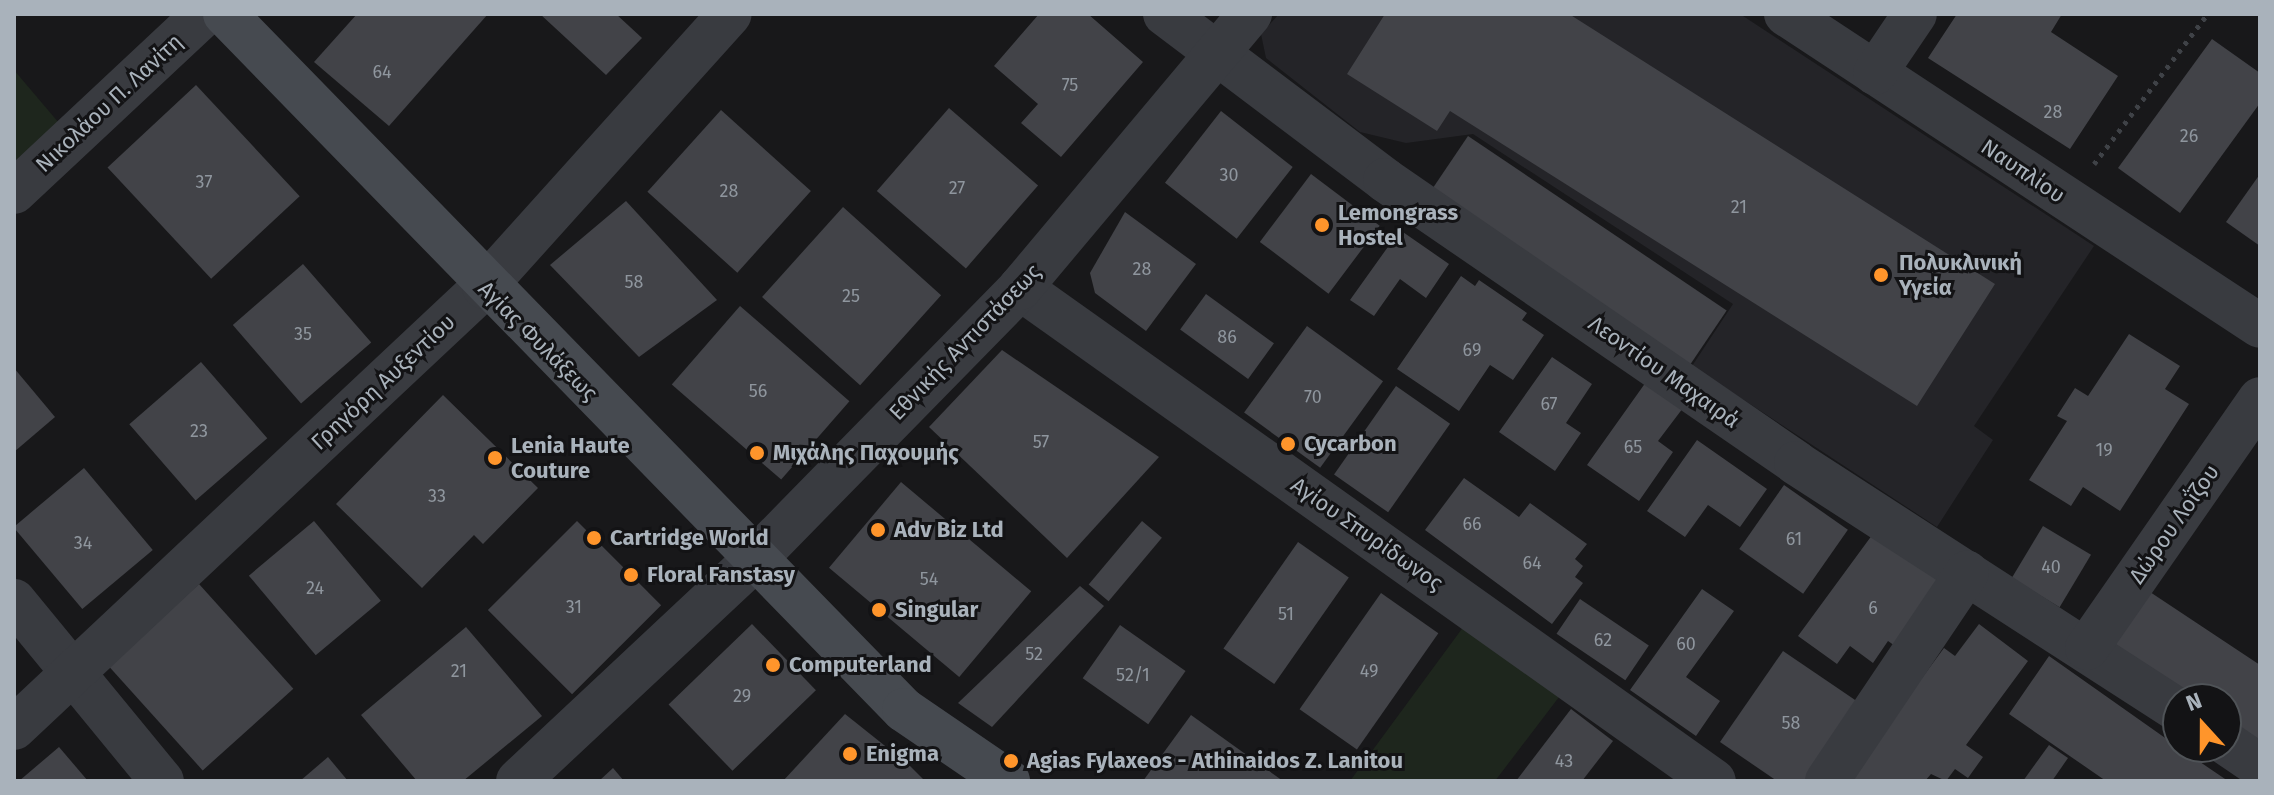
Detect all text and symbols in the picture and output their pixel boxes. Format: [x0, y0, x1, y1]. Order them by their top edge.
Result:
street label: Νικολάου Π. Λανίτη [30, 28, 188, 178]
house number: 64 [372, 61, 392, 83]
house number: 75 [1062, 74, 1078, 96]
house number: 28 [2044, 101, 2062, 123]
house number: 26 [2180, 125, 2198, 147]
street label: Ναυπλίου [1976, 133, 2070, 209]
house number: 30 [1219, 164, 1239, 186]
house number: 37 [196, 171, 212, 193]
house number: 27 [949, 177, 965, 199]
house number: 28 [720, 180, 738, 202]
house number: 21 [1731, 196, 1747, 218]
place label: Lemongrass Hostel [1338, 199, 1458, 250]
marker: Lemongrass Hostel [1313, 216, 1331, 234]
place label: Πολυκλινική Υγεία [1899, 249, 2022, 300]
house number: 28 [1133, 258, 1151, 280]
street label: Εθνικής Αντιστάσεως [884, 259, 1046, 425]
marker: Πολυκλινική Υγεία [1870, 264, 1892, 286]
house number: 58 [625, 271, 643, 293]
street label: Αγίας Φυλάξεως [473, 276, 603, 406]
house number: 25 [842, 285, 860, 307]
street label: Γρηγόρη Αυξεντίου [306, 309, 460, 455]
street label: Λεοντίου Μαχαιρά [1583, 310, 1745, 434]
house number: 35 [294, 323, 312, 345]
house number: 86 [1217, 326, 1237, 348]
house number: 69 [1463, 339, 1481, 361]
house number: 56 [749, 380, 767, 402]
house number: 70 [1304, 386, 1322, 408]
house number: 67 [1540, 393, 1558, 415]
house number: 23 [190, 420, 208, 442]
house number: 57 [1033, 431, 1049, 453]
place label: Cycarbon [1304, 431, 1397, 457]
place label: Lenia Haute Couture [511, 432, 630, 484]
marker: Cycarbon [1279, 435, 1297, 453]
house number: 65 [1624, 436, 1642, 458]
house number: 19 [2095, 439, 2113, 461]
place label: Μιχάλης Παχουμής [773, 440, 959, 466]
marker: Μιχάλης Παχουμής [748, 444, 766, 462]
marker: Lenia Haute Couture [486, 449, 504, 467]
street label: Δώρου Λοΐζου [2123, 459, 2225, 589]
street label: Αγίου Σπυρίδωνος [1286, 472, 1448, 596]
house number: 33 [428, 485, 446, 507]
house number: 66 [1462, 513, 1482, 535]
place label: Adv Biz Ltd [894, 517, 1004, 543]
marker: Adv Biz Ltd [869, 521, 887, 539]
place label: Cartridge World [610, 525, 769, 551]
house number: 61 [1786, 528, 1802, 550]
marker: Cartridge World [585, 529, 603, 547]
house number: 34 [74, 532, 92, 554]
house number: 64 [1522, 552, 1542, 574]
house number: 40 [2041, 556, 2061, 578]
place label: Floral Fanstasy [647, 562, 795, 588]
marker: Floral Fanstasy [622, 566, 640, 584]
house number: 54 [920, 568, 938, 590]
house number: 24 [306, 577, 324, 599]
house number: 31 [566, 596, 582, 618]
place label: Singular [895, 597, 978, 623]
house number: 6 [1868, 597, 1878, 619]
marker: Singular [870, 601, 888, 619]
house number: 51 [1278, 603, 1294, 625]
house number: 62 [1594, 629, 1612, 651]
house number: 60 [1676, 633, 1696, 655]
house number: 52 [1025, 643, 1043, 665]
place label: Computerland [789, 652, 932, 678]
marker: Computerland [764, 656, 782, 674]
house number: 21 [451, 660, 467, 682]
house number: 49 [1360, 660, 1378, 682]
house number: 52/1 [1116, 664, 1150, 686]
north arrow [2162, 683, 2242, 763]
house number: 29 [733, 685, 751, 707]
text: N [2182, 687, 2206, 717]
house number: 58 [1782, 712, 1800, 734]
place label: Enigma [866, 741, 939, 767]
marker: Enigma [841, 745, 859, 763]
place label: Agias Fylaxeos - Athinaidos Z. Lanitou [1027, 748, 1403, 774]
house number: 43 [1555, 750, 1573, 772]
marker: Agias Fylaxeos - Athinaidos Z. Lanitou [1002, 752, 1020, 770]

